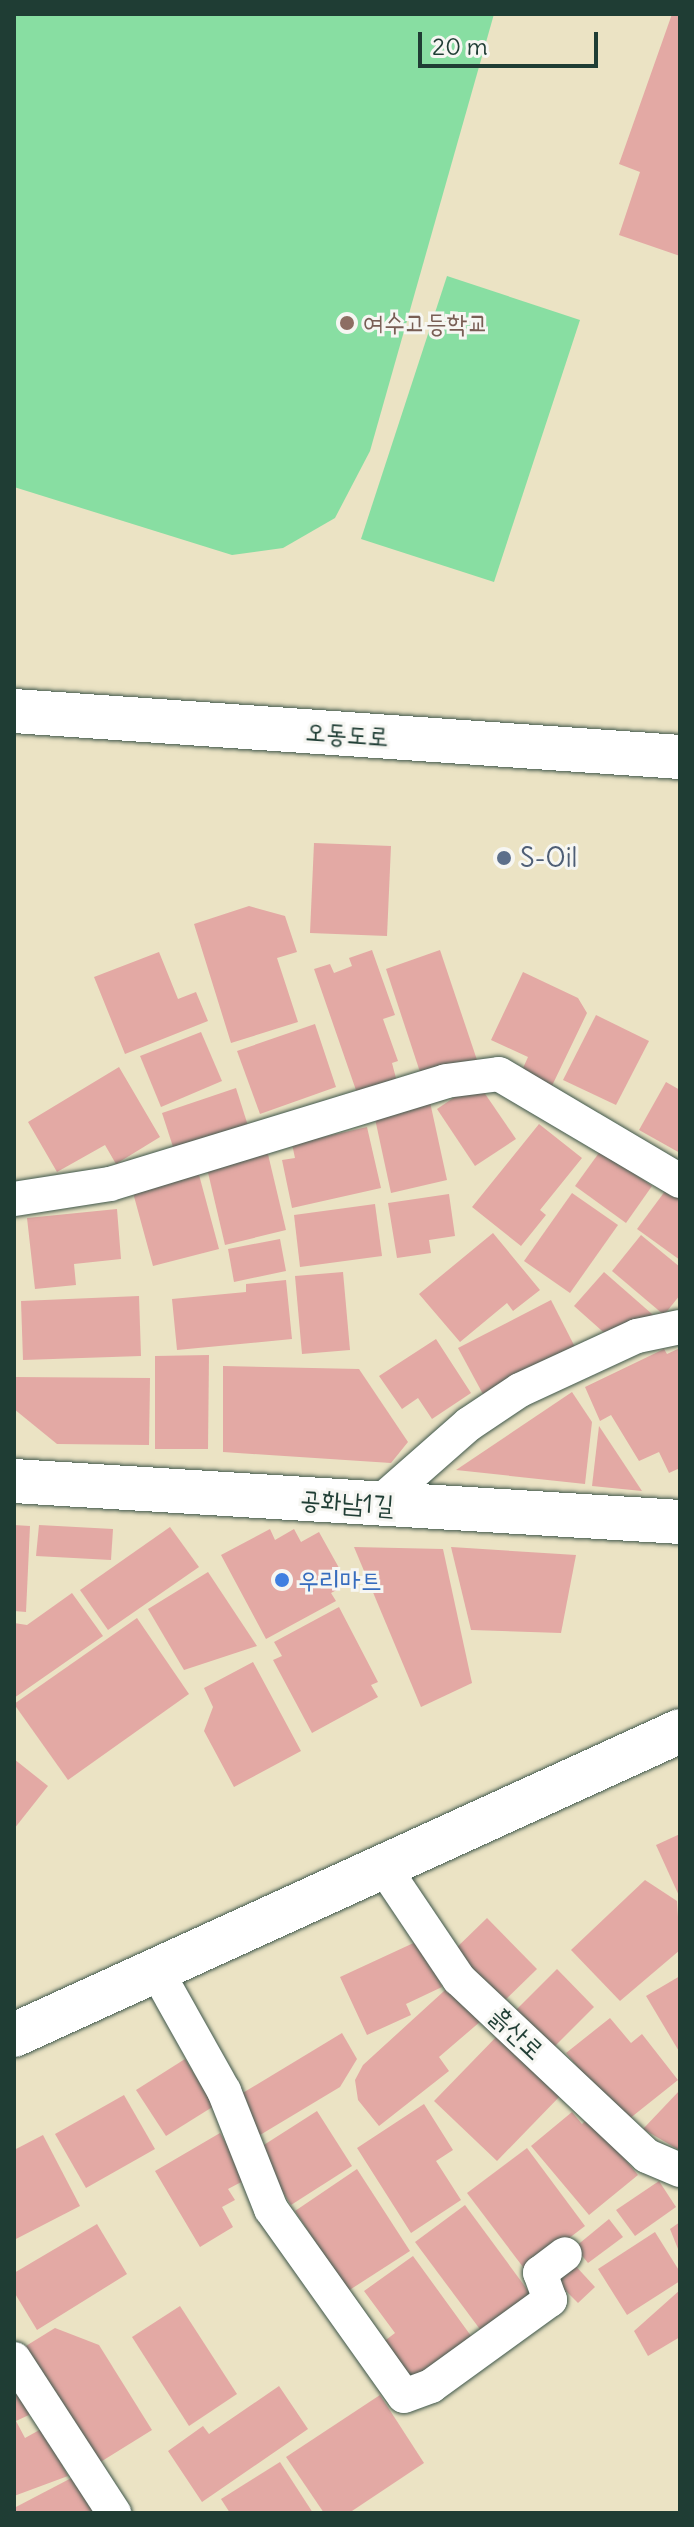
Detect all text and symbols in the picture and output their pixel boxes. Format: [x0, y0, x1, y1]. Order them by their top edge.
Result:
scale bar [422, 16, 602, 66]
text: 20 m [432, 31, 488, 61]
place label: 여수고등학교 [363, 307, 489, 339]
marker: 여수고등학교 [338, 314, 356, 332]
street label: 오동도로 [304, 716, 390, 752]
place label: S-Oil [520, 842, 577, 874]
marker: S-Oil [495, 849, 513, 867]
street label: 공화남1길 [299, 1483, 395, 1521]
place label: 우리마트 [298, 1564, 382, 1596]
marker: 우리마트 [273, 1571, 291, 1589]
street label: 흙산로 [483, 2000, 551, 2066]

